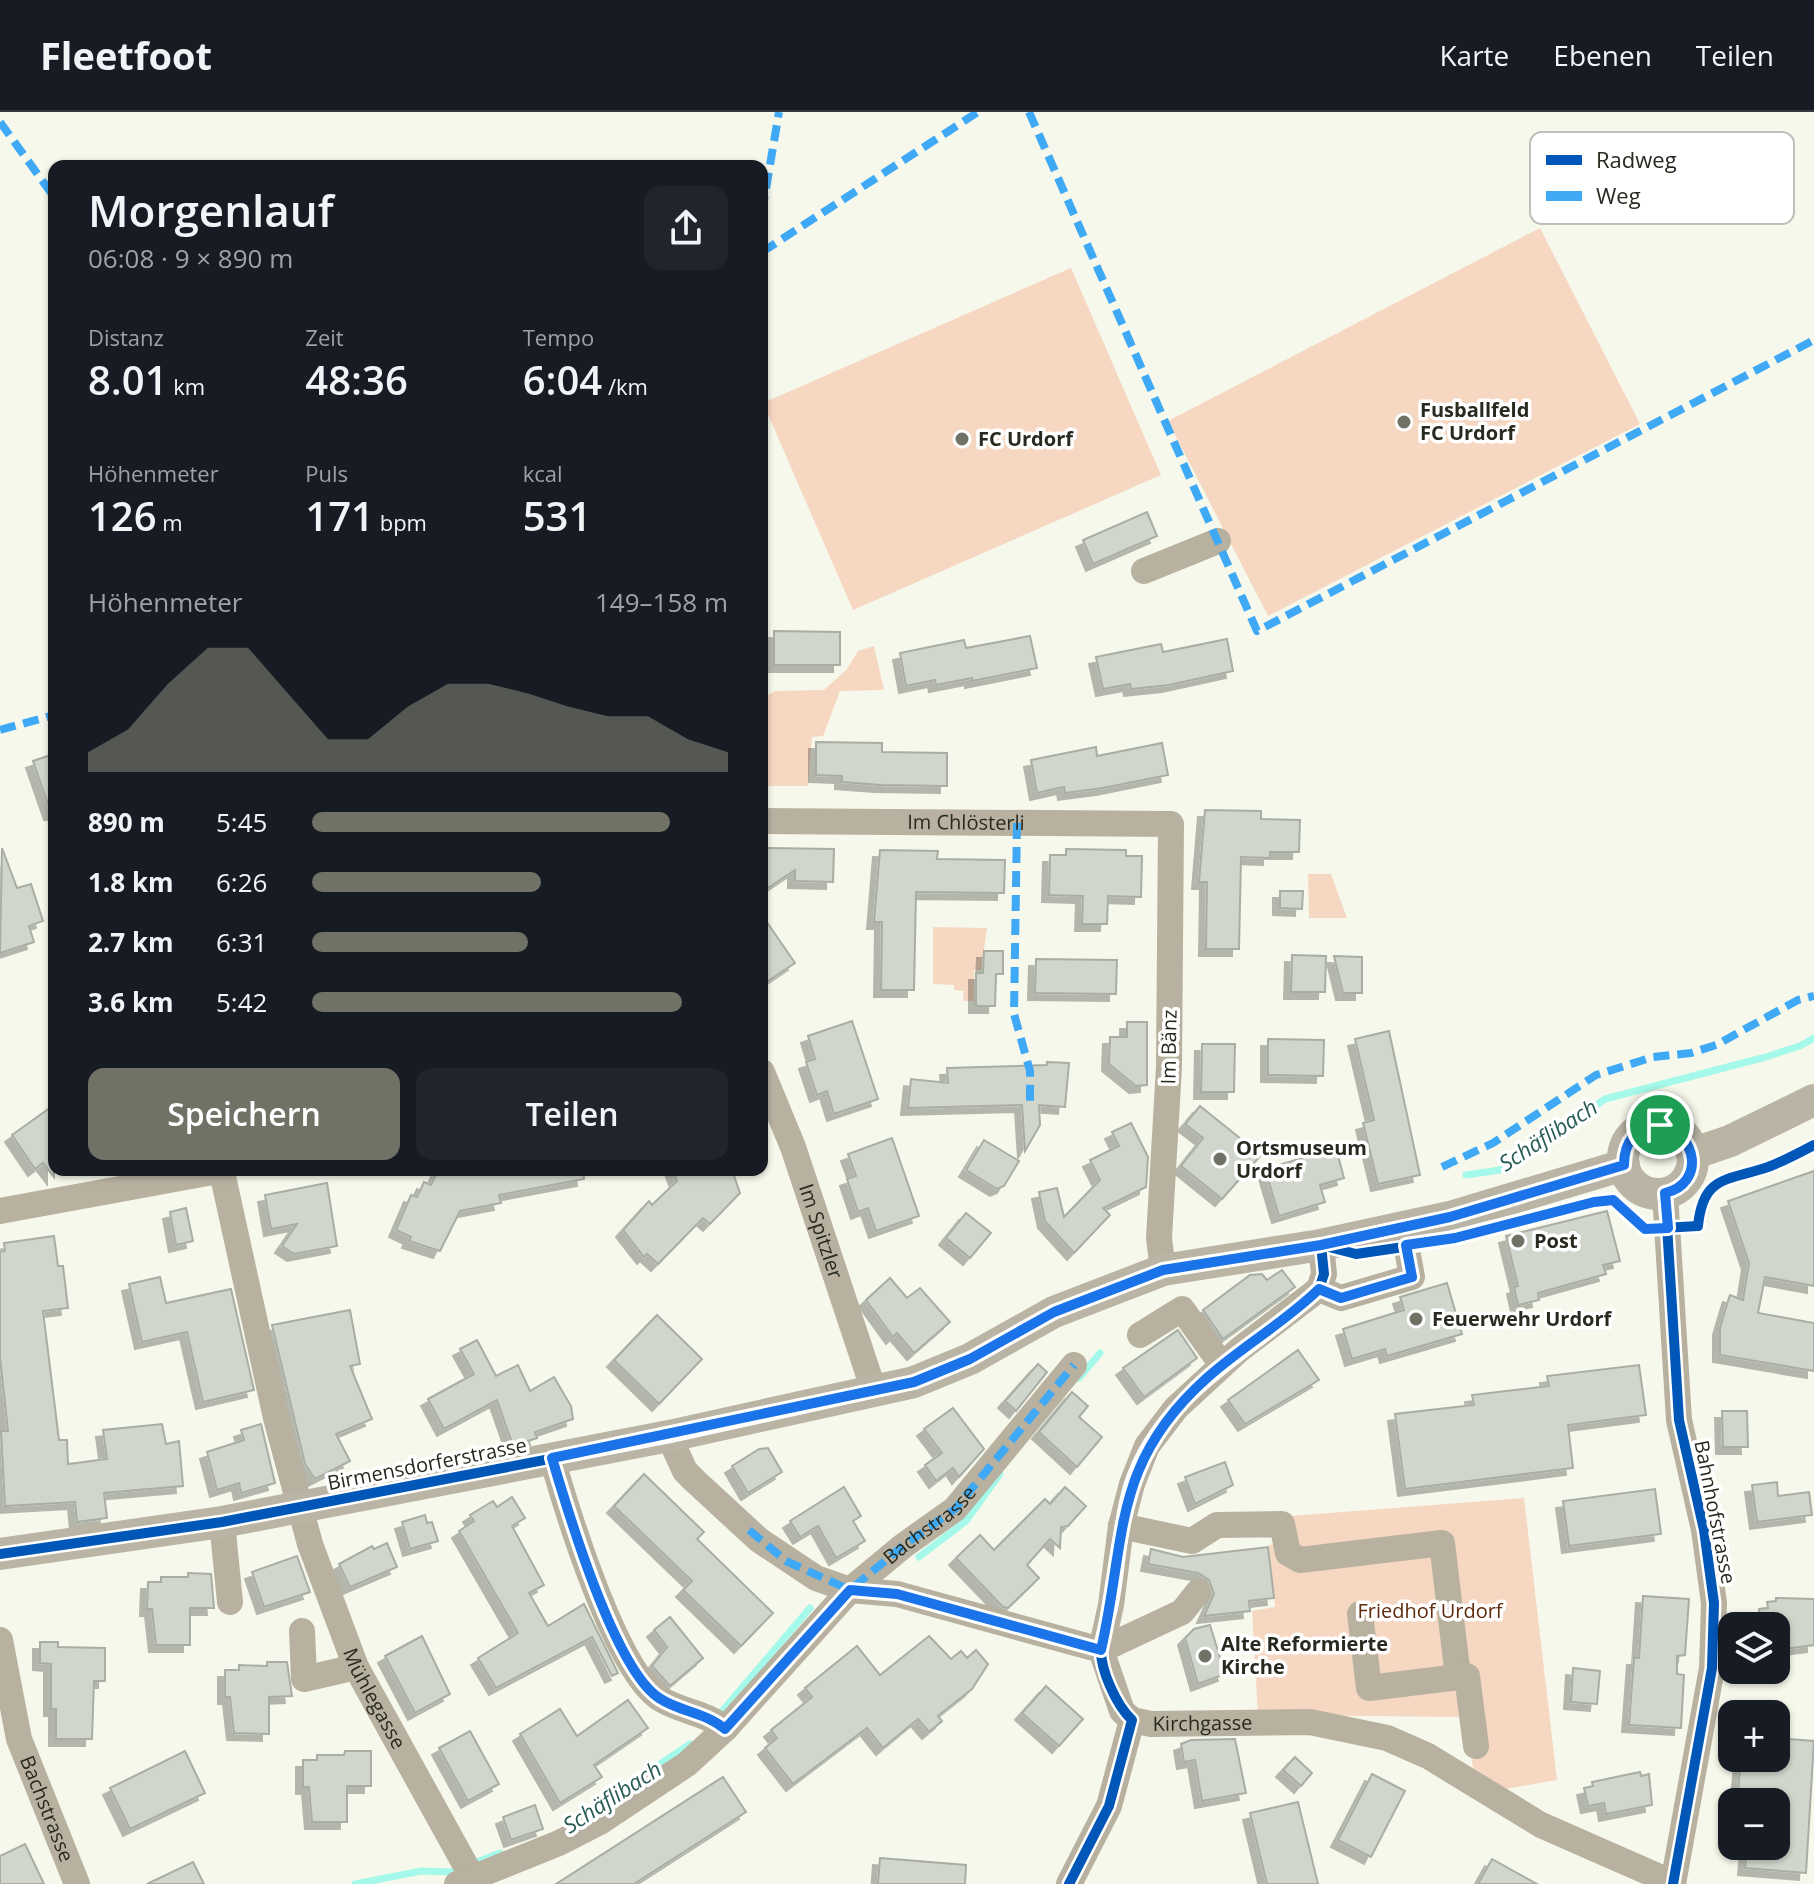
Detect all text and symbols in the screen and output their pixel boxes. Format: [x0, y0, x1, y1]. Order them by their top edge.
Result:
text: Fleetfoot [40, 29, 212, 81]
text: Karte [1439, 36, 1509, 74]
text: Ebenen [1553, 36, 1652, 74]
text: Teilen [1696, 36, 1774, 74]
legend [1530, 132, 1794, 224]
text: Radweg [1596, 144, 1677, 174]
text: Morgenlauf [88, 180, 334, 240]
text: Weg [1596, 180, 1641, 210]
button: share [644, 186, 728, 270]
text: 06:08 · 9 × 890 m [88, 240, 293, 276]
text: Distanz [88, 322, 164, 352]
text: Zeit [305, 322, 344, 352]
text: Tempo [523, 322, 594, 352]
text: 8.01 [88, 352, 168, 407]
text: 48:36 [305, 352, 408, 407]
text: 6:04 [523, 352, 602, 407]
text: km [168, 371, 205, 401]
text: /km [602, 371, 648, 401]
place label: Fusballfeld FC Urdorf [1420, 396, 1529, 446]
marker: Fusballfeld FC Urdorf [1395, 413, 1413, 431]
place label: FC Urdorf [978, 425, 1074, 452]
marker: FC Urdorf [953, 430, 971, 448]
text: Höhenmeter [88, 458, 219, 488]
text: Puls [305, 458, 348, 488]
text: kcal [523, 458, 563, 488]
text: 126 [88, 488, 157, 543]
text: 171 [305, 488, 374, 543]
text: 531 [523, 488, 591, 543]
text: m [157, 507, 183, 537]
text: bpm [374, 507, 427, 537]
text: Höhenmeter [88, 584, 242, 620]
text: 149–158 m [595, 584, 728, 620]
text: 890 m [88, 804, 165, 840]
text: 5:45 [216, 804, 267, 840]
street label: Im Chlösterli [907, 808, 1025, 836]
text: 1.8 km [88, 864, 174, 900]
text: 6:26 [216, 864, 267, 900]
text: 2.7 km [88, 924, 174, 960]
text: 6:31 [216, 924, 267, 960]
text: 3.6 km [88, 984, 174, 1020]
text: 5:42 [216, 984, 267, 1020]
street label: Im Bänz [1154, 1009, 1183, 1085]
button: Speichern [88, 1068, 400, 1160]
button: Teilen [416, 1068, 728, 1160]
water label: Schäflibach [1492, 1091, 1603, 1177]
pin [1626, 1091, 1694, 1159]
icon: arrive [1638, 1103, 1682, 1147]
place label: Ortsmuseum Urdorf [1236, 1134, 1367, 1184]
marker: Ortsmuseum Urdorf [1211, 1150, 1229, 1168]
street label: Im Spitzler [793, 1180, 850, 1282]
place label: Post [1534, 1227, 1578, 1254]
marker: Post [1509, 1232, 1527, 1250]
place label: Feuerwehr Urdorf [1432, 1305, 1613, 1332]
marker: Feuerwehr Urdorf [1407, 1310, 1425, 1328]
street label: Birmensdorferstrasse [325, 1431, 529, 1496]
street label: Bahnhofstrasse [1688, 1438, 1743, 1586]
street label: Bachstrasse [877, 1480, 982, 1570]
park label: Friedhof Urdorf [1357, 1597, 1504, 1624]
map controls [1718, 1612, 1790, 1860]
button: layers [1718, 1612, 1790, 1684]
place label: Alte Reformierte Kirche [1221, 1630, 1388, 1680]
street label: Mühlegasse [337, 1644, 413, 1754]
marker: Alte Reformierte Kirche [1196, 1647, 1214, 1665]
button: + [1718, 1700, 1790, 1772]
street label: Kirchgasse [1153, 1709, 1253, 1737]
street label: Bachstrasse [14, 1752, 81, 1866]
water label: Schäflibach [556, 1753, 667, 1839]
button: − [1718, 1788, 1790, 1860]

